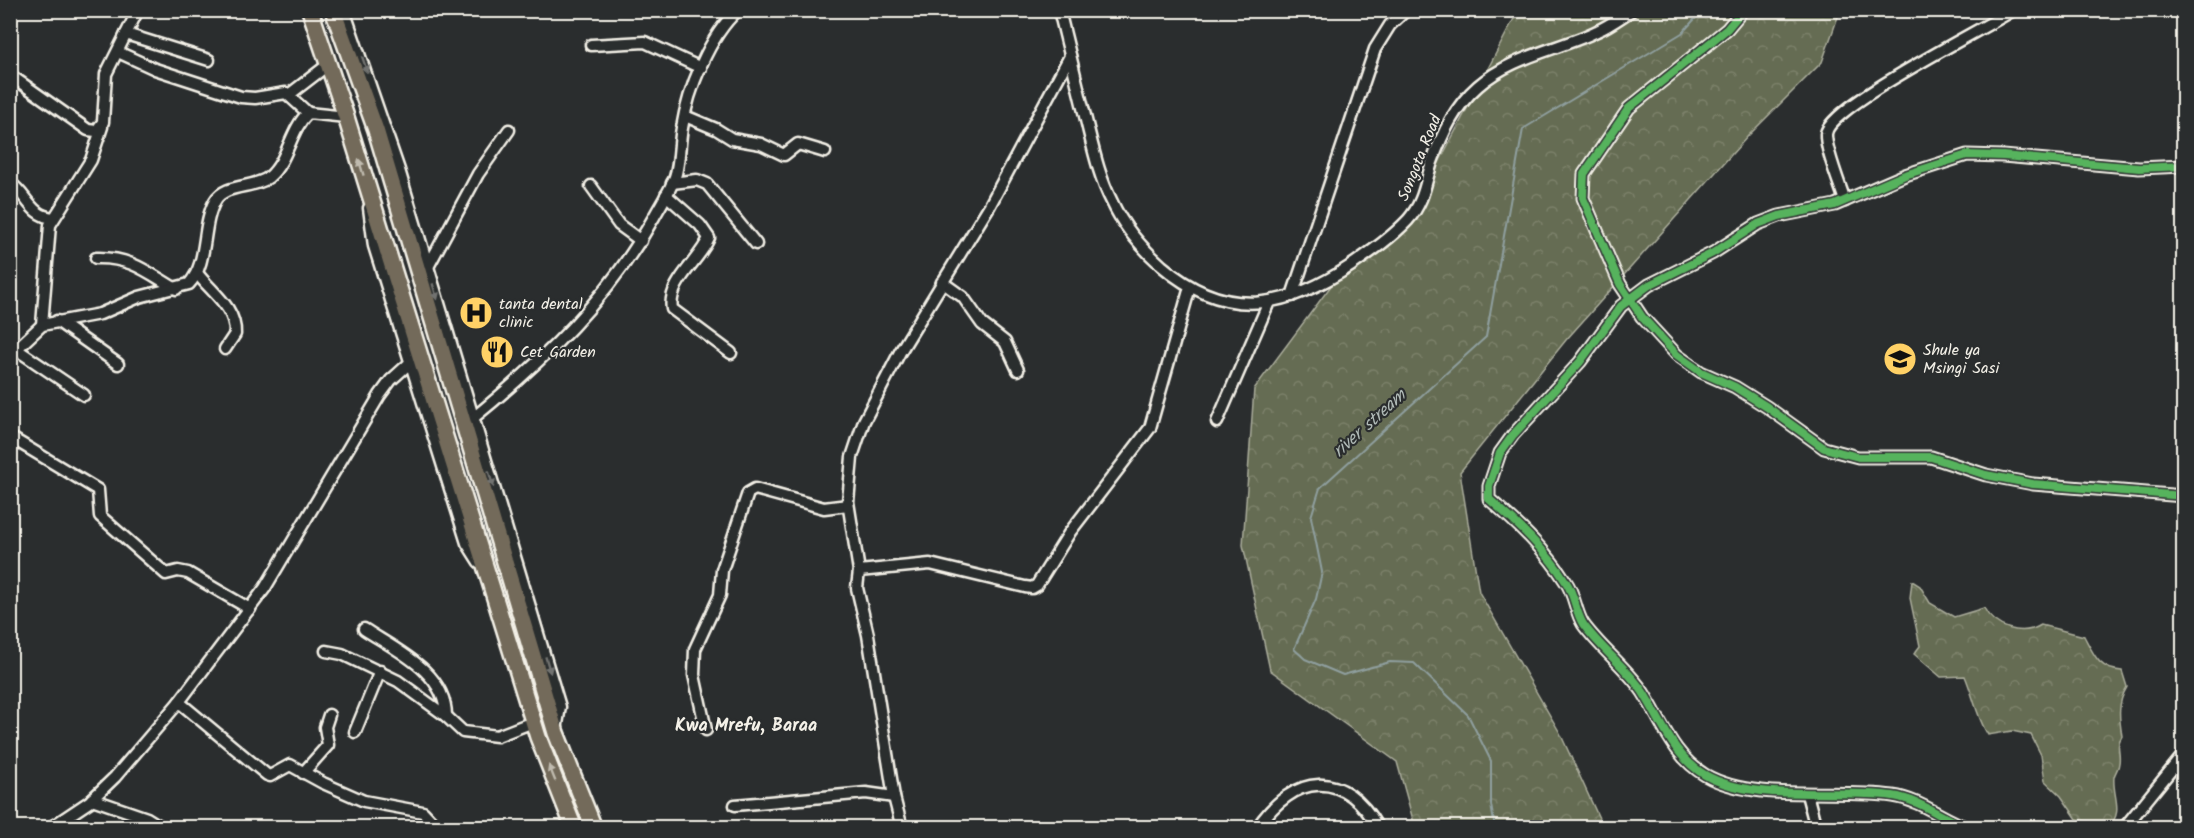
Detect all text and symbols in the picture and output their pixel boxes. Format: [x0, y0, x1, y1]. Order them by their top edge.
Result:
one-way arrow [360, 56, 370, 74]
street label: Songota Road [1391, 110, 1449, 205]
one-way arrow [356, 158, 365, 176]
one-way arrow [431, 283, 440, 301]
place label: tanta dental clinic [499, 292, 583, 335]
hospital icon: tanta dental clinic [458, 295, 494, 331]
restaurant icon: Cet Garden [479, 334, 515, 370]
place label: Shule ya Msingi Sasi [1923, 338, 2000, 381]
place label: Cet Garden [520, 340, 596, 365]
school or university icon: Shule ya Msingi Sasi [1882, 341, 1918, 377]
water label: river stream [1327, 382, 1415, 465]
one-way arrow [487, 470, 496, 488]
one-way arrow [544, 656, 553, 674]
district label: Kwa Mrefu, Baraa [675, 712, 817, 741]
one-way arrow [547, 764, 557, 782]

